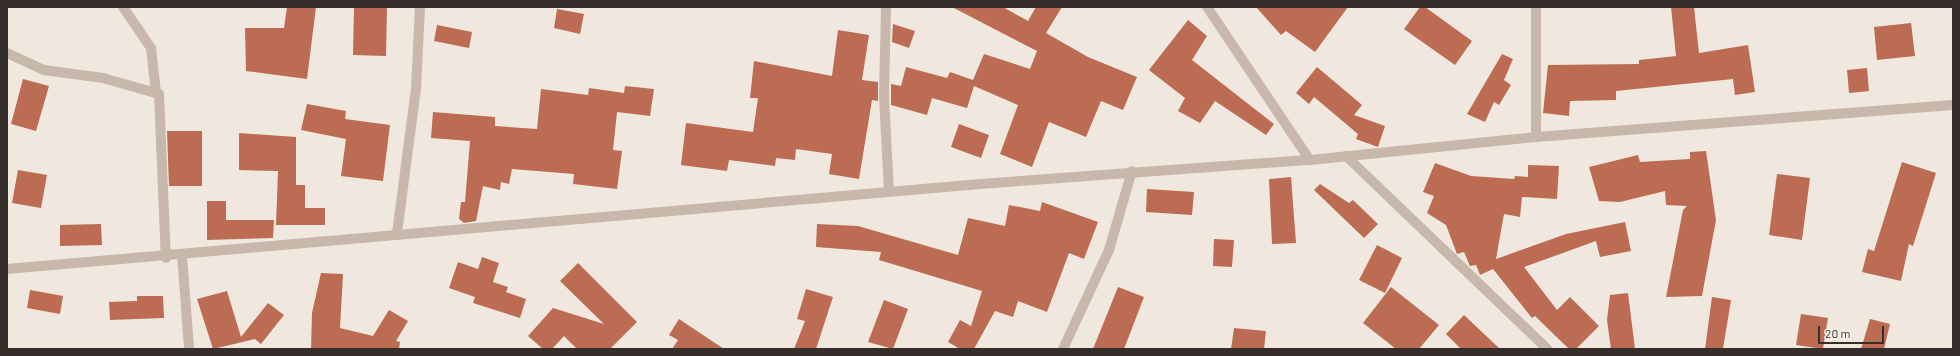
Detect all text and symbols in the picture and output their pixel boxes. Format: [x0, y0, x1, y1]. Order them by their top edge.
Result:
scale bar [1820, 318, 1886, 344]
text: 20 m [1825, 326, 1851, 340]

